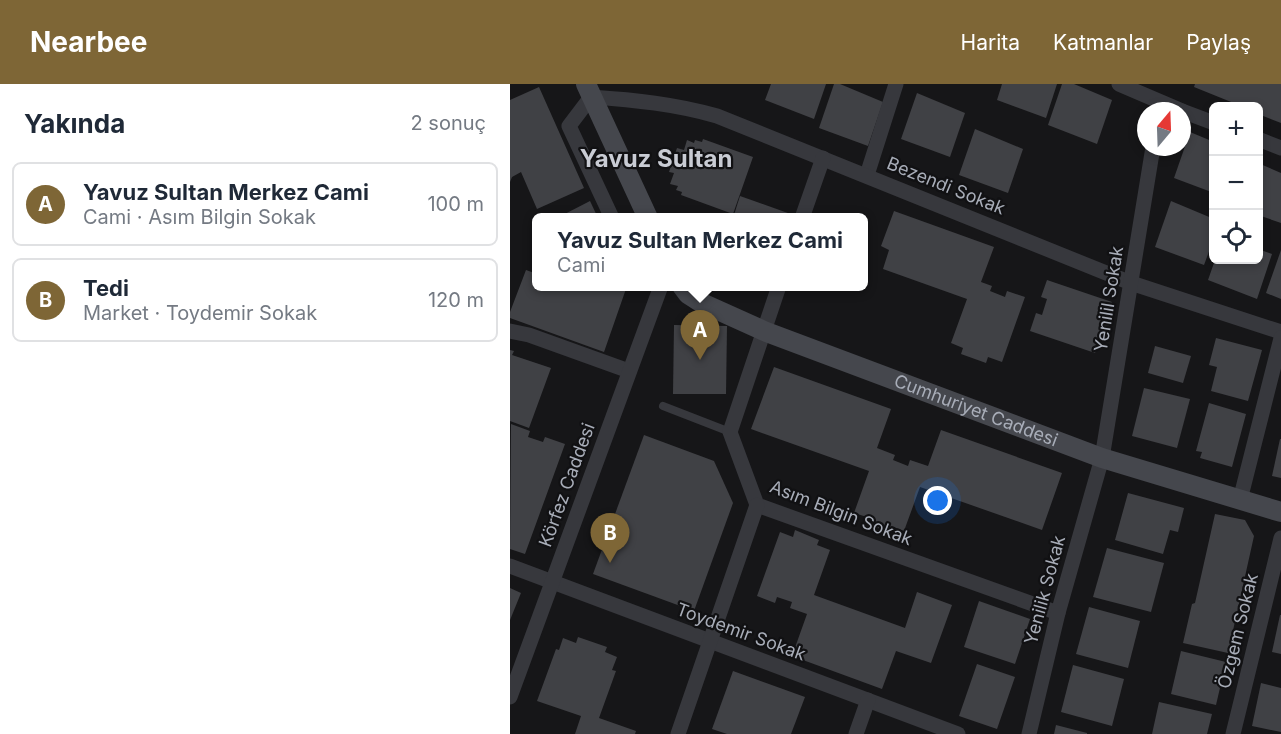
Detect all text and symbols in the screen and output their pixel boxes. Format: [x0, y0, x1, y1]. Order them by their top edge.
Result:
text: Nearbee [30, 25, 147, 59]
text: Harita [961, 30, 1020, 55]
text: Katmanlar [1053, 30, 1153, 55]
text: Paylaş [1186, 30, 1251, 55]
north arrow [1137, 102, 1191, 156]
map controls [1209, 102, 1263, 264]
button: + [1209, 102, 1263, 156]
text: Yakında [24, 108, 125, 139]
text: 2 sonuç [411, 111, 486, 135]
district label: Yavuz Sultan [580, 144, 732, 173]
street label: Bezendi Sokak [884, 152, 1008, 219]
button: − [1209, 156, 1263, 210]
text: Yavuz Sultan Merkez Cami [83, 179, 369, 205]
text: A [38, 192, 53, 216]
text: 100 m [427, 192, 484, 216]
text: Cami · Asım Bilgin Sokak [83, 205, 316, 229]
button: locate [1209, 210, 1263, 264]
popup [532, 213, 868, 291]
text: Yavuz Sultan Merkez Cami [557, 227, 843, 253]
street label: Yenilil Sokak [1090, 244, 1127, 353]
text: Cami [557, 253, 605, 277]
text: Tedi [83, 275, 129, 301]
text: B [39, 288, 52, 312]
text: 120 m [428, 288, 484, 312]
text: Market · Toydemir Sokak [83, 301, 317, 325]
pin: A [680, 310, 720, 360]
street label: Cumhuriyet Caddesi [891, 370, 1061, 450]
street label: Körfez Caddesi [534, 420, 599, 550]
street label: Asım Bilgin Sokak [767, 476, 915, 549]
your location [923, 486, 952, 515]
pin: B [590, 514, 630, 563]
street label: Yenilik Sokak [1020, 533, 1069, 647]
street label: Özgem Sokak [1212, 571, 1262, 691]
street label: Toydemir Sokak [674, 598, 809, 665]

